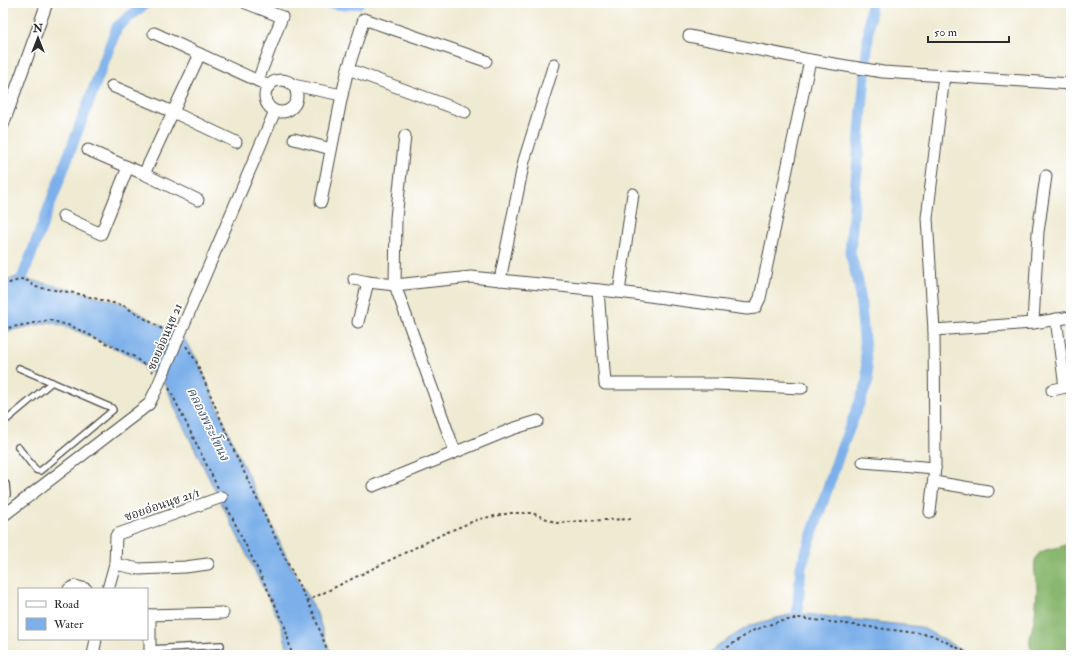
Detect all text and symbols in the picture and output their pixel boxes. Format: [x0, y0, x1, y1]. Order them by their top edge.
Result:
north arrow [18, 18, 58, 58]
scale bar [928, 18, 1009, 44]
text: N [32, 22, 44, 35]
text: 50 m [934, 25, 958, 40]
street label: ซอยอ่อนนุช 21 [144, 301, 186, 373]
water label: คลองพระโขนง [183, 384, 235, 464]
street label: ซอยอ่อนนุช 21/1 [122, 485, 202, 525]
legend [18, 588, 148, 640]
text: Road [54, 597, 79, 612]
text: Water [53, 617, 84, 632]

